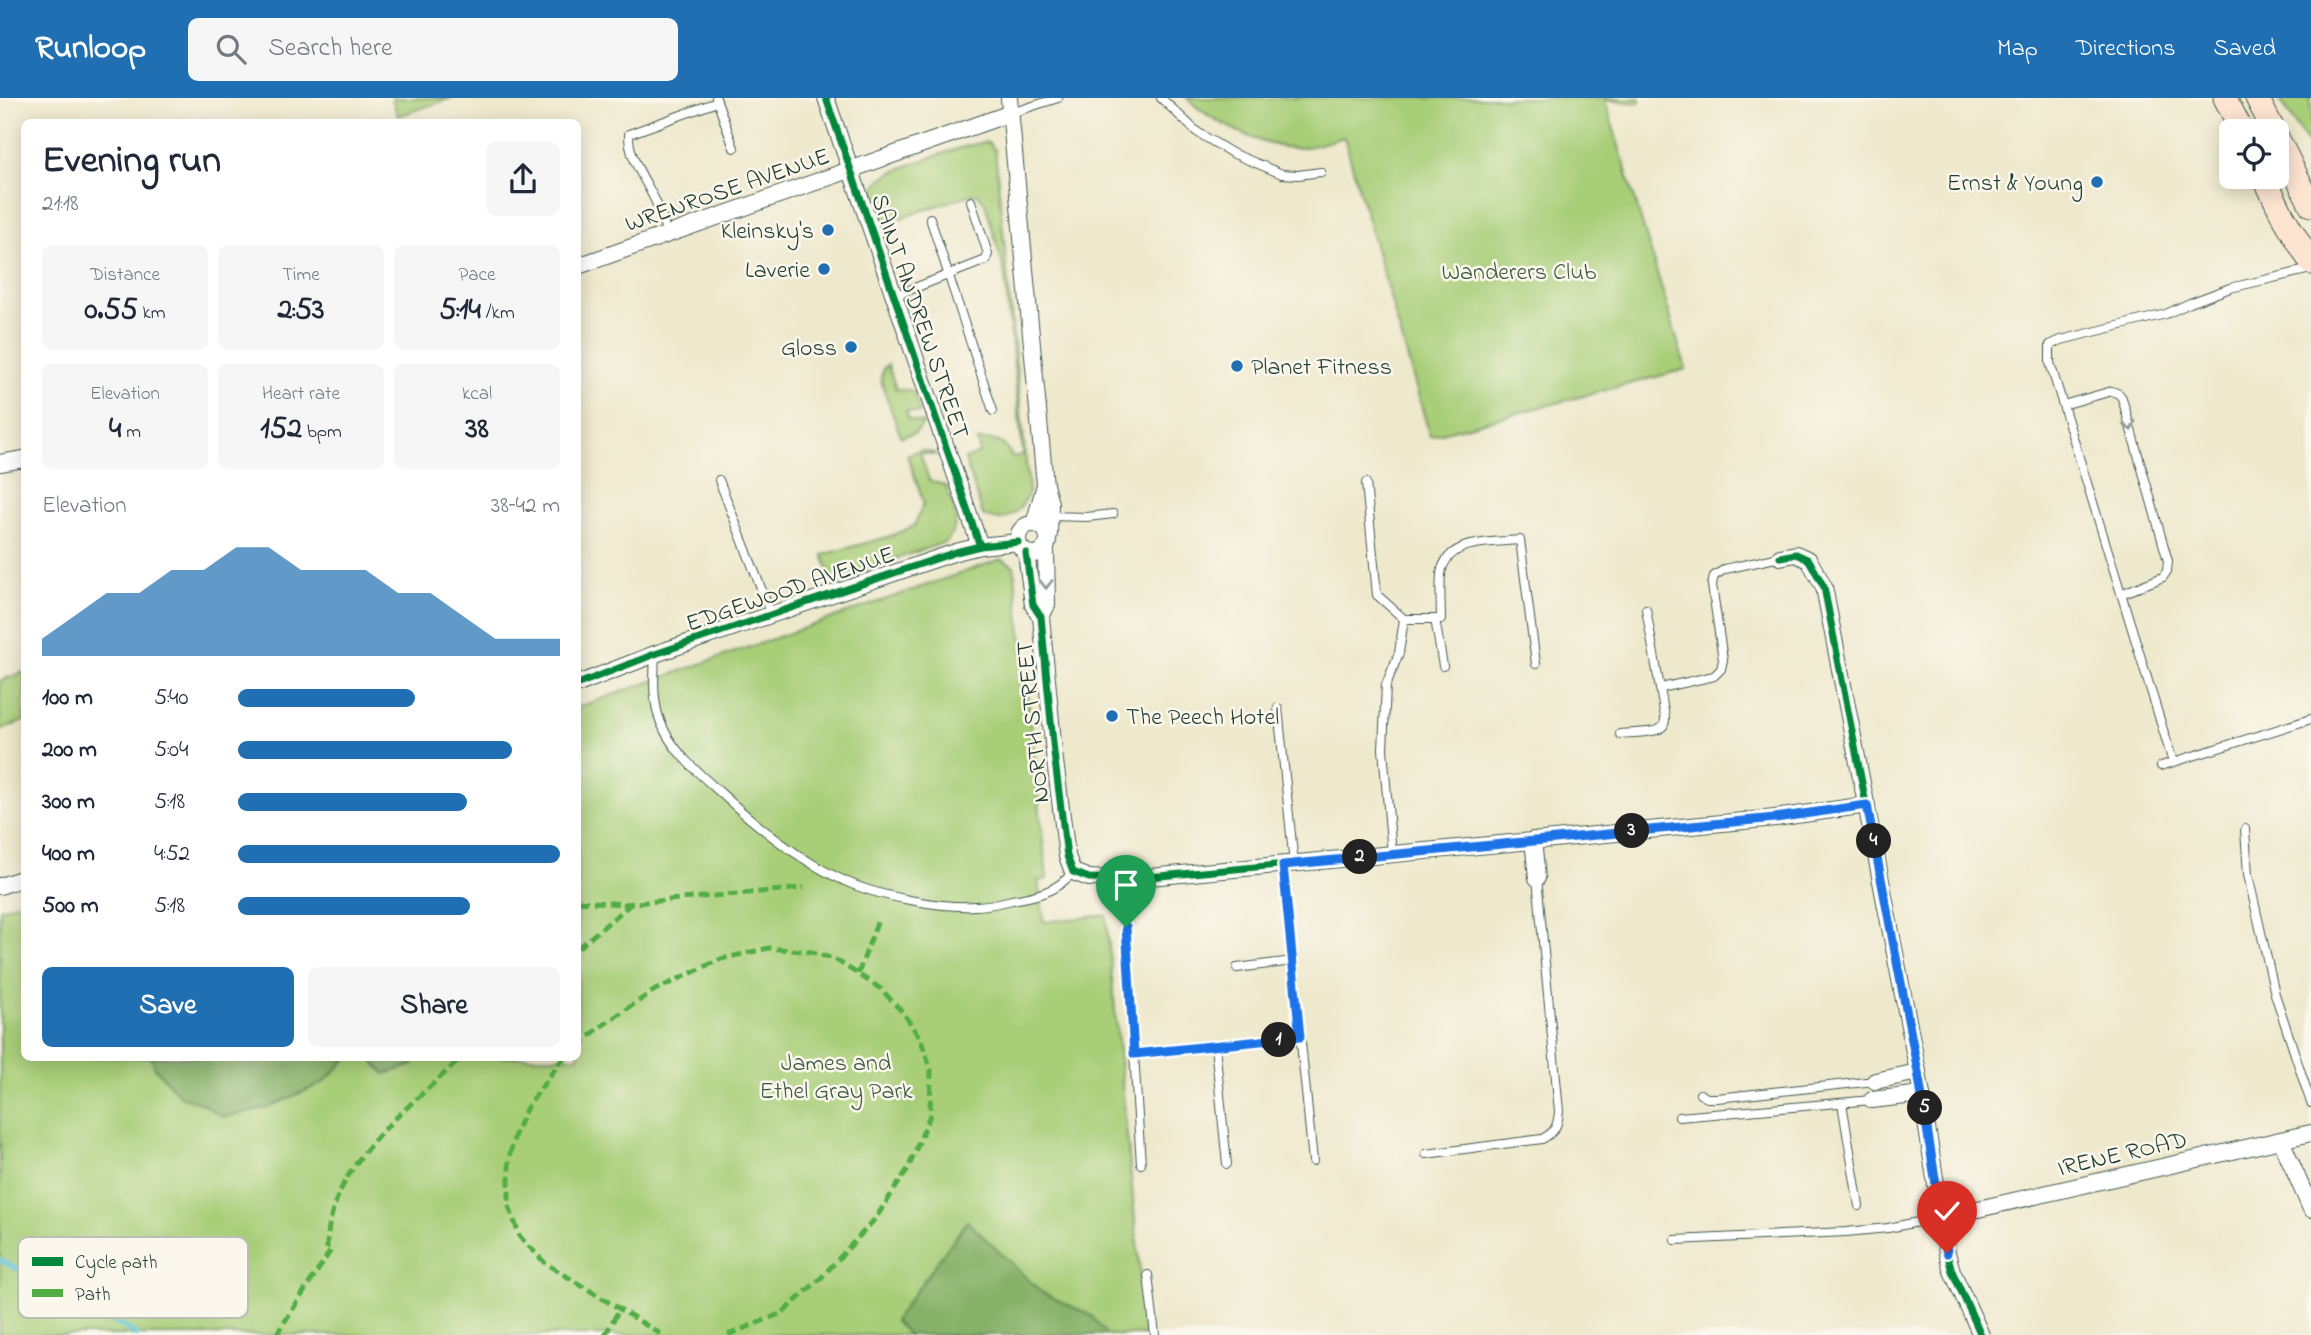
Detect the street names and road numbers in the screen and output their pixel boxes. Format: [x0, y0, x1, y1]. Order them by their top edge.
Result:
street label: WRENROSE AVENUE [621, 140, 835, 243]
street label: SAINT ANDREW STREET [860, 190, 977, 444]
street label: EDGEWOOD AVENUE [682, 538, 900, 643]
street label: NORTH STREET [1009, 639, 1060, 805]
street label: IRENE ROAD [2054, 1124, 2191, 1187]

